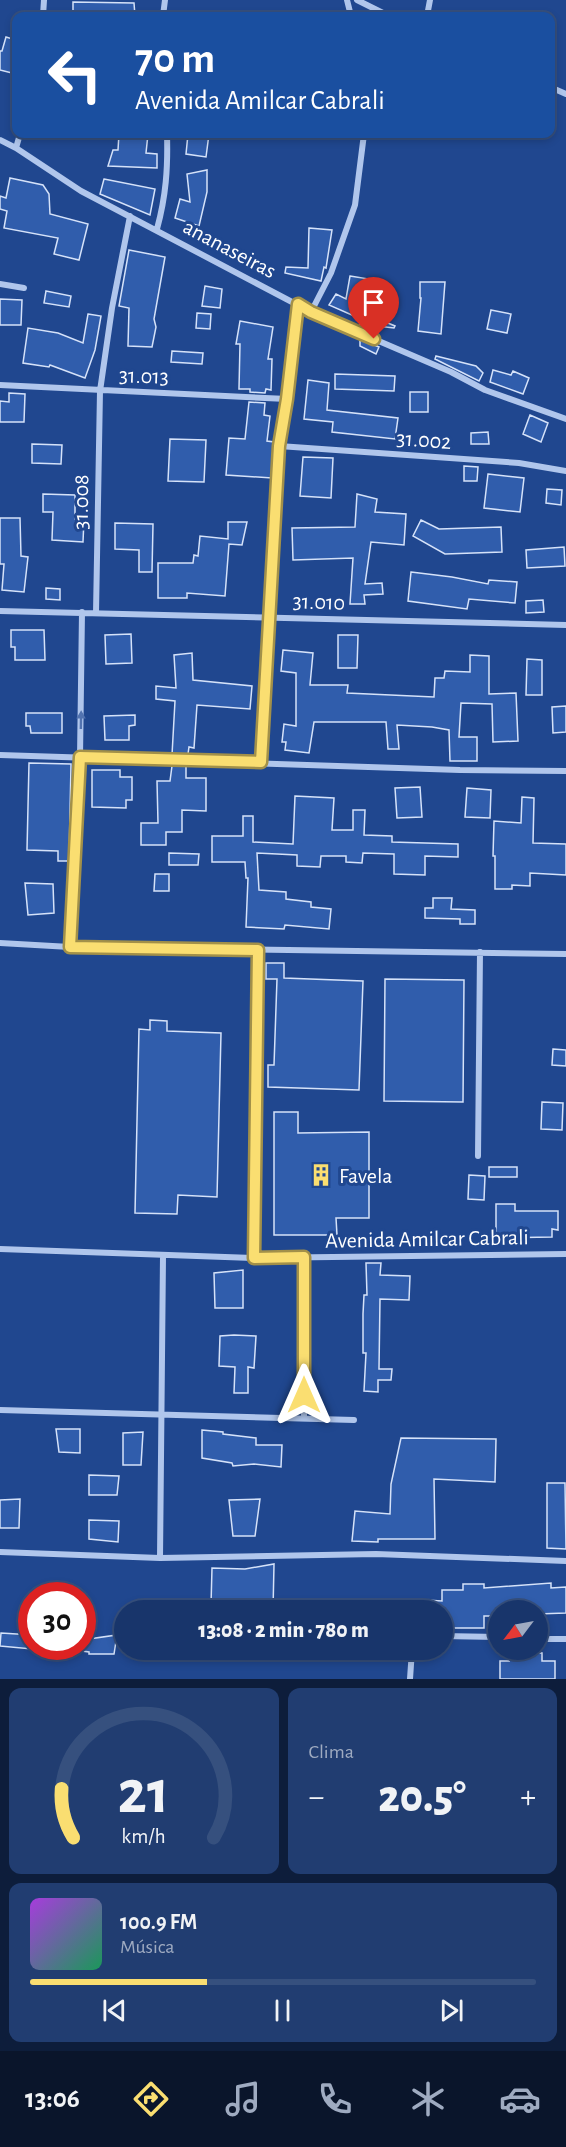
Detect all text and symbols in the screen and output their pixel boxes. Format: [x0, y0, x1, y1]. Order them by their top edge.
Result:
icon: left [36, 36, 114, 114]
text: 70 m [135, 38, 215, 80]
text: Avenida Amilcar Cabrali [135, 87, 385, 114]
street label: ananaseiras [180, 215, 280, 282]
pin [348, 277, 399, 339]
icon: arrive [357, 286, 390, 319]
street label: 31.013 [119, 364, 169, 388]
street label: 31.002 [396, 427, 452, 453]
street label: 31.008 [70, 474, 92, 530]
street label: 31.010 [292, 590, 346, 614]
one-way arrow [76, 711, 85, 730]
building icon: Favela [308, 1162, 334, 1188]
place label: Favela [339, 1165, 393, 1187]
street label: Avenida Amilcar Cabrali [325, 1226, 529, 1252]
position arrow [272, 1363, 336, 1427]
speed limit sign: 30 [18, 1582, 96, 1660]
north arrow [488, 1600, 548, 1660]
map controls [488, 1600, 548, 1660]
text: 13:08 · 2 min · 780 m [198, 1619, 369, 1641]
text: Clima [309, 1742, 354, 1762]
text: 21 [118, 1762, 170, 1824]
text: 20.5° [378, 1775, 466, 1820]
text: − [309, 1781, 324, 1814]
text: + [520, 1781, 536, 1814]
text: km/h [122, 1826, 166, 1847]
text: 100.9 FM [120, 1911, 197, 1933]
text: Música [120, 1937, 175, 1957]
icon: previous [98, 1994, 131, 2027]
icon: pause [266, 1994, 299, 2027]
icon: next [435, 1994, 468, 2027]
icon: directions [130, 2078, 172, 2120]
icon: music [222, 2078, 264, 2120]
icon: phone [314, 2078, 356, 2120]
icon: climate [407, 2078, 449, 2120]
icon: car [499, 2078, 541, 2120]
text: 13:06 [25, 2085, 80, 2112]

